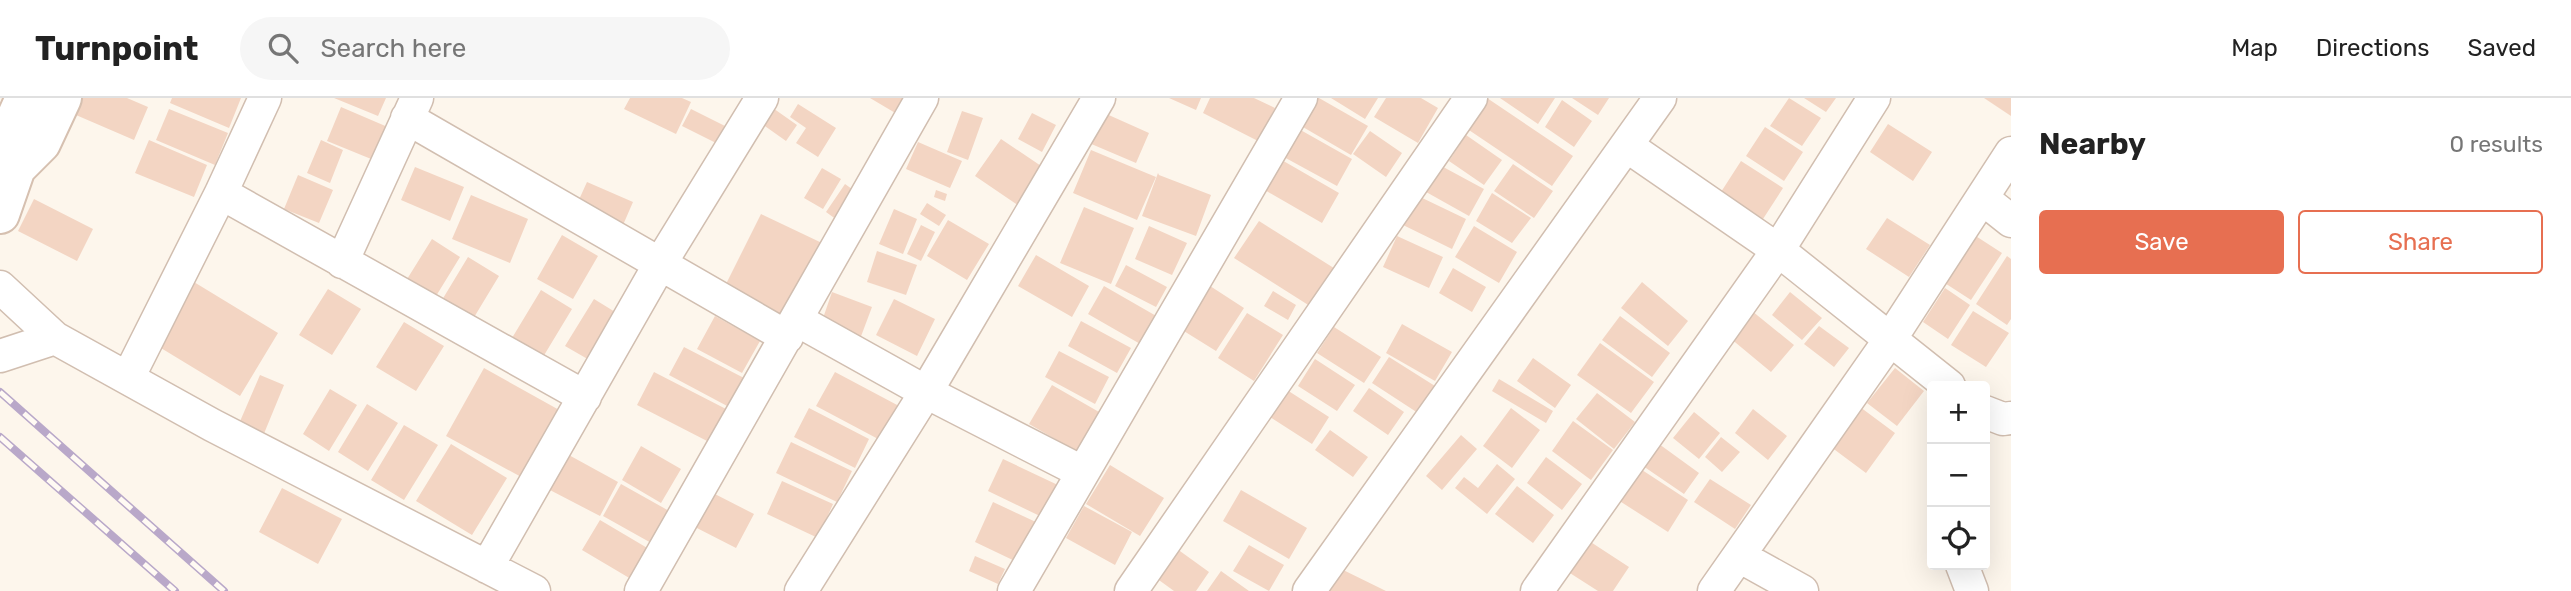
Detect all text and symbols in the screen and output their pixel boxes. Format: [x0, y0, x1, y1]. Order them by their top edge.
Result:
search box [240, 17, 730, 80]
text: Turnpoint [35, 29, 198, 68]
icon: search [264, 29, 302, 67]
text: Search here [320, 33, 466, 64]
text: Map [2231, 34, 2278, 62]
text: Directions [2316, 34, 2429, 62]
text: Saved [2467, 34, 2536, 62]
text: Nearby [2039, 126, 2146, 162]
text: 0 results [2449, 130, 2543, 158]
button: Save [2039, 210, 2284, 274]
button: Share [2298, 210, 2543, 274]
map controls [1927, 381, 1990, 570]
button: + [1927, 381, 1990, 444]
button: − [1927, 444, 1990, 507]
button: locate [1927, 507, 1990, 570]

